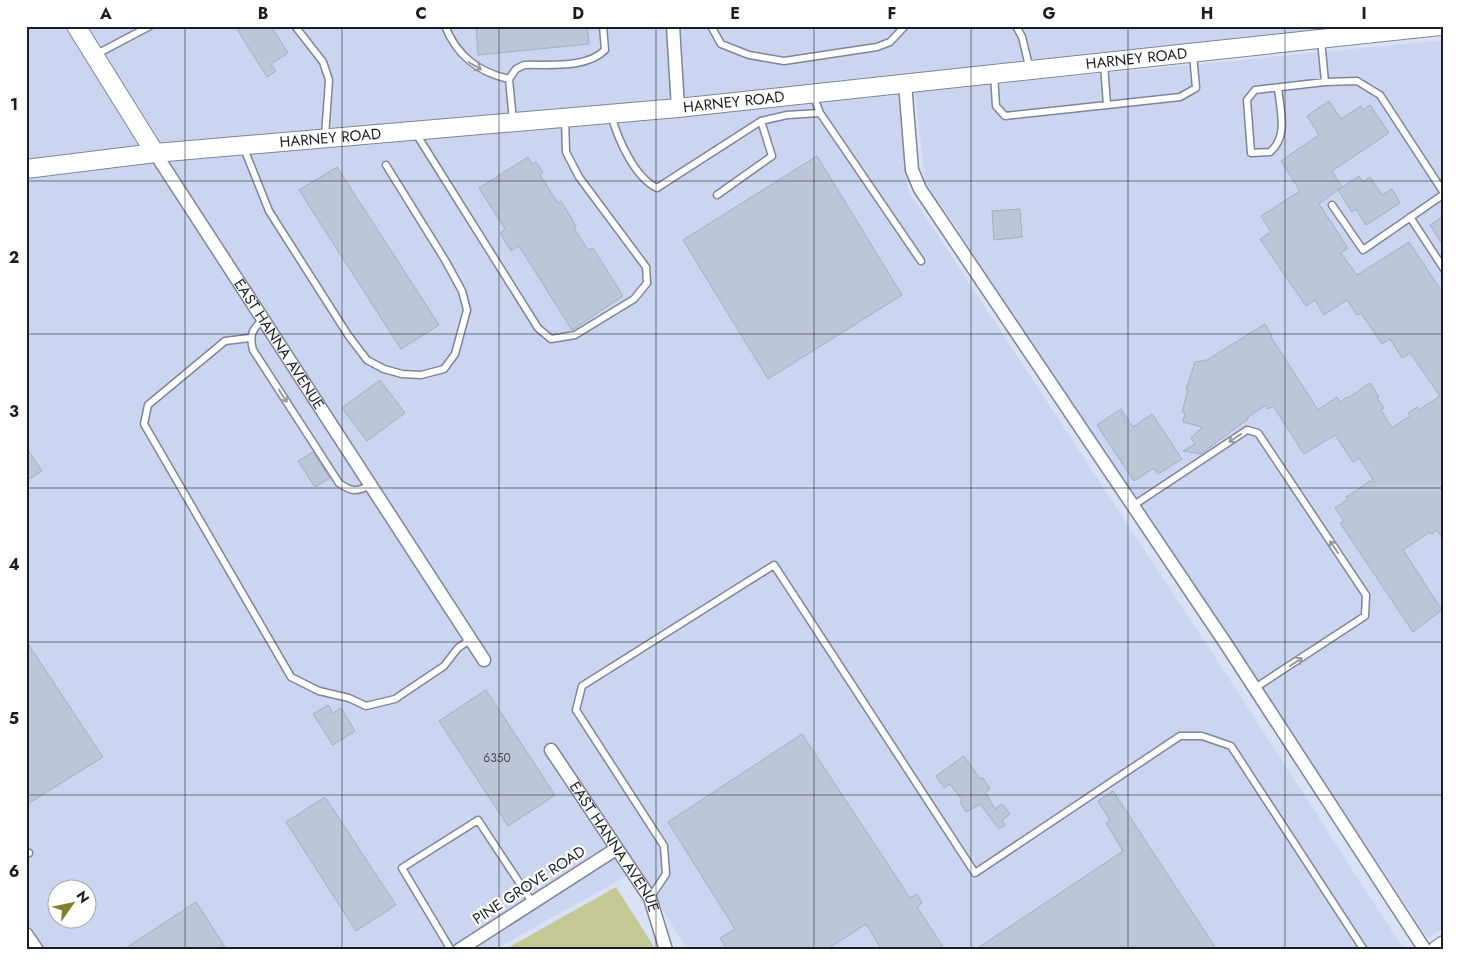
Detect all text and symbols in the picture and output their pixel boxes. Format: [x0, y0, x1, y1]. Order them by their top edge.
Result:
text: A [99, 2, 112, 25]
text: B [258, 2, 268, 25]
text: C [415, 2, 427, 25]
text: D [572, 2, 584, 25]
text: E [730, 2, 740, 25]
text: F [888, 2, 896, 25]
text: G [1042, 2, 1056, 25]
text: H [1201, 2, 1213, 25]
text: I [1361, 2, 1367, 25]
street label: HARNEY ROAD [1085, 42, 1188, 75]
one-way arrow [468, 61, 482, 71]
street label: HARNEY ROAD [682, 86, 786, 118]
text: 1 [10, 93, 18, 116]
street label: HARNEY ROAD [279, 123, 382, 153]
text: 2 [9, 246, 19, 269]
street label: EAST HANNA AVENUE [228, 274, 330, 414]
one-way arrow [278, 388, 288, 402]
text: 3 [9, 400, 19, 423]
one-way arrow [1228, 433, 1242, 443]
one-way arrow [1329, 540, 1339, 554]
text: 4 [8, 553, 20, 576]
one-way arrow [1288, 656, 1302, 666]
text: 5 [9, 707, 19, 730]
house number: 6350 [483, 749, 511, 767]
street label: EAST HANNA AVENUE [564, 777, 665, 915]
street label: PINE GROVE ROAD [468, 840, 590, 930]
text: 6 [9, 860, 19, 883]
north arrow [48, 878, 98, 928]
text: N [71, 887, 94, 907]

